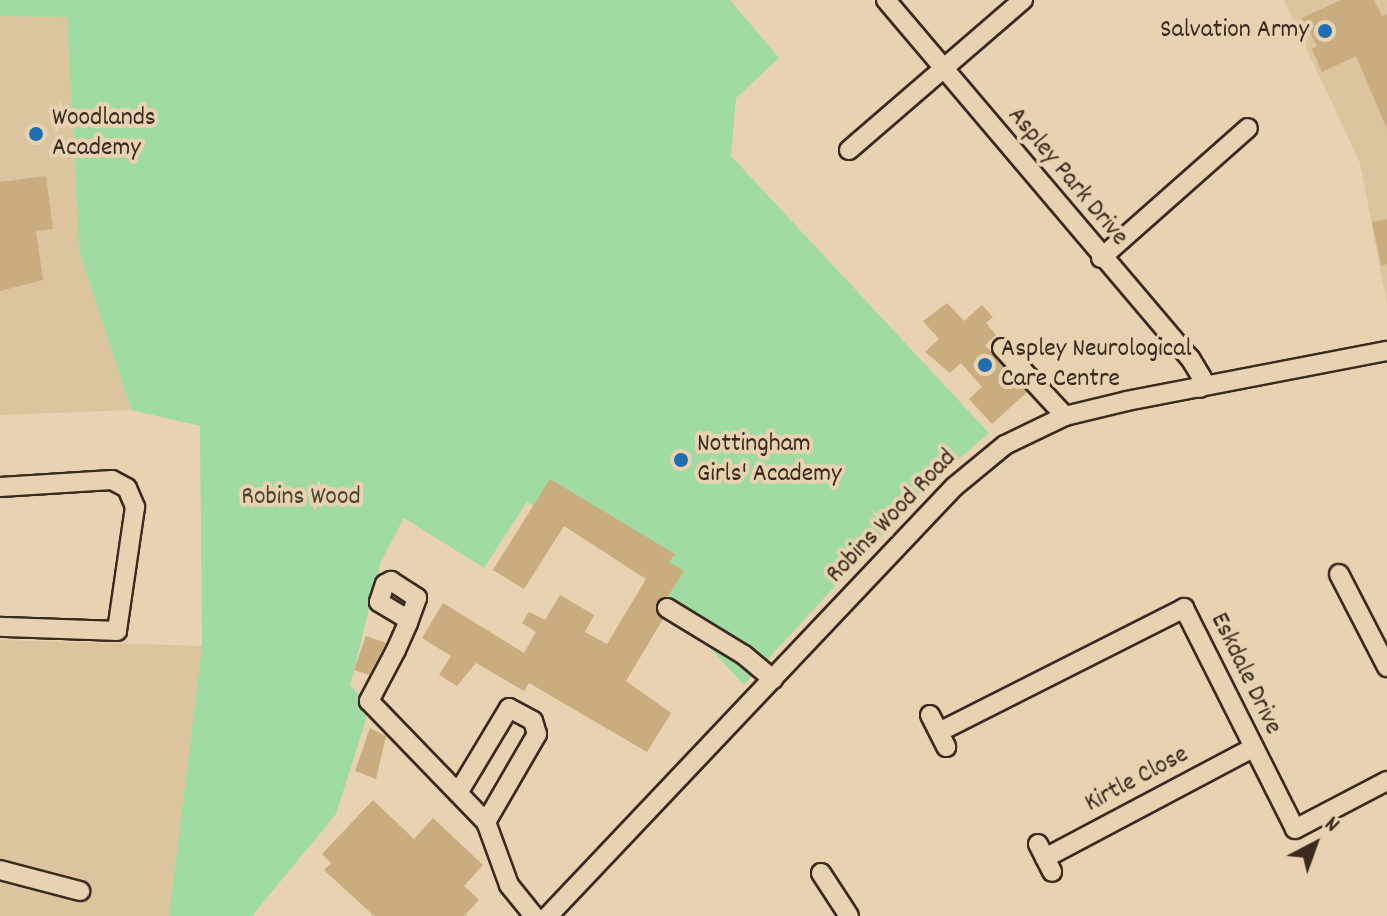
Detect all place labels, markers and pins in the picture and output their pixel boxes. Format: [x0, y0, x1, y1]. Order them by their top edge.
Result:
place label: Salvation Army [1160, 15, 1309, 47]
marker: Salvation Army [1316, 22, 1334, 40]
place label: Woodlands Academy [52, 103, 156, 164]
marker: Woodlands Academy [27, 125, 45, 143]
place label: Aspley Neurological Care Centre [1001, 334, 1192, 396]
marker: Aspley Neurological Care Centre [976, 356, 994, 374]
place label: Nottingham Girls' Academy [697, 429, 842, 490]
marker: Nottingham Girls' Academy [672, 451, 690, 469]

